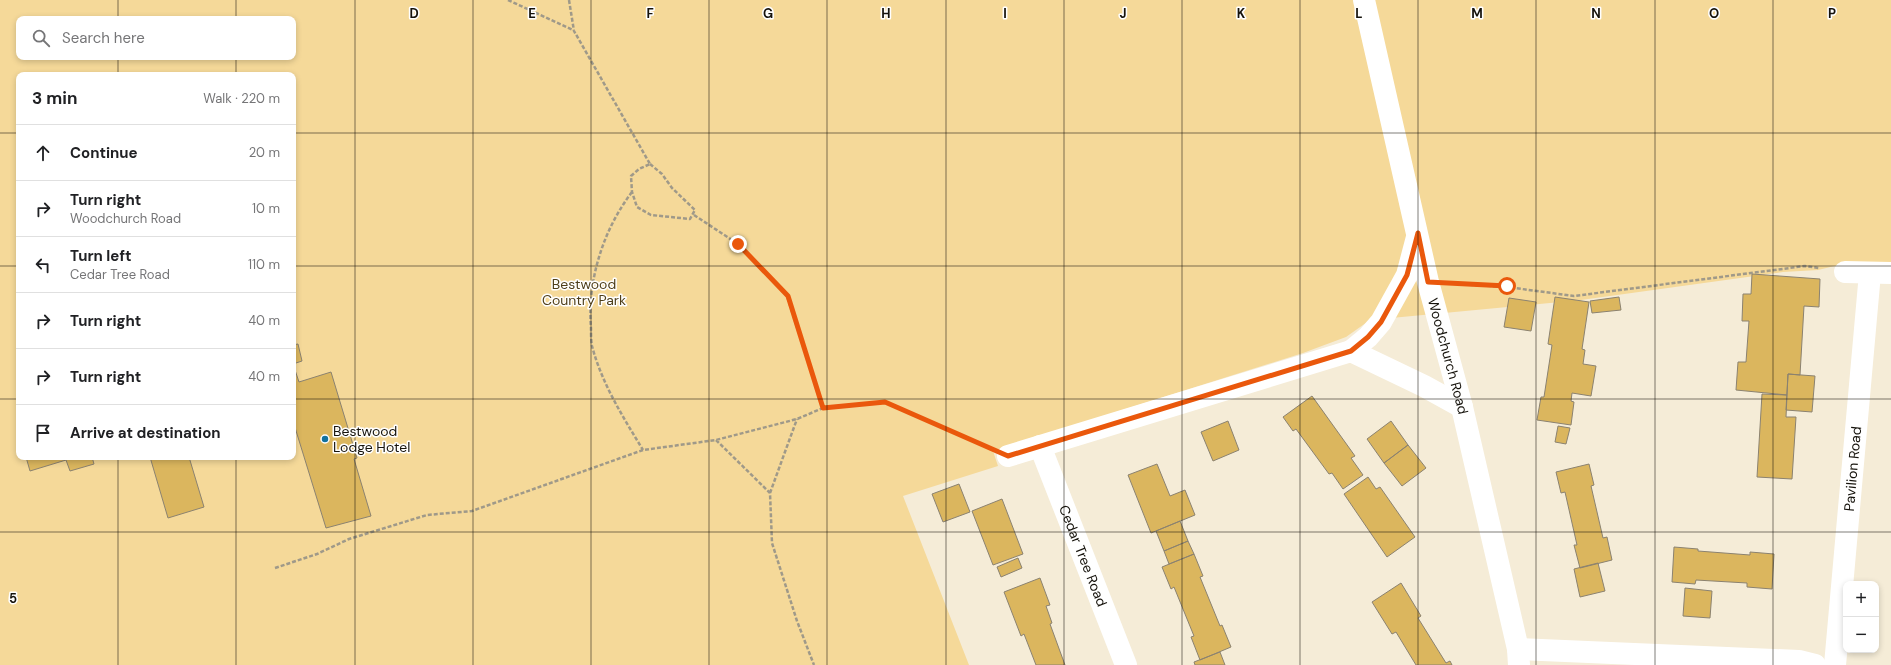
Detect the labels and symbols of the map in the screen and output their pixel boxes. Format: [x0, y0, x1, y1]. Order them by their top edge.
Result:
text: D [409, 5, 419, 22]
text: E [528, 5, 536, 22]
text: F [646, 5, 654, 22]
text: G [763, 5, 773, 22]
text: H [881, 5, 891, 22]
text: I [1003, 5, 1007, 22]
text: J [1119, 5, 1127, 22]
text: K [1237, 5, 1246, 22]
text: L [1355, 5, 1363, 22]
text: M [1471, 5, 1483, 22]
text: N [1591, 5, 1601, 22]
text: O [1709, 5, 1719, 22]
text: P [1828, 5, 1836, 22]
route end [729, 235, 747, 253]
park label: Bestwood Country Park [542, 275, 626, 309]
route start [1498, 277, 1516, 295]
street label: Woodchurch Road [1424, 296, 1472, 416]
place label: Bestwood Lodge Hotel [333, 422, 410, 456]
street label: Pavilion Road [1840, 426, 1865, 512]
marker: Bestwood Lodge Hotel [320, 434, 330, 444]
street label: Cedar Tree Road [1055, 502, 1111, 609]
text: 5 [9, 590, 17, 607]

